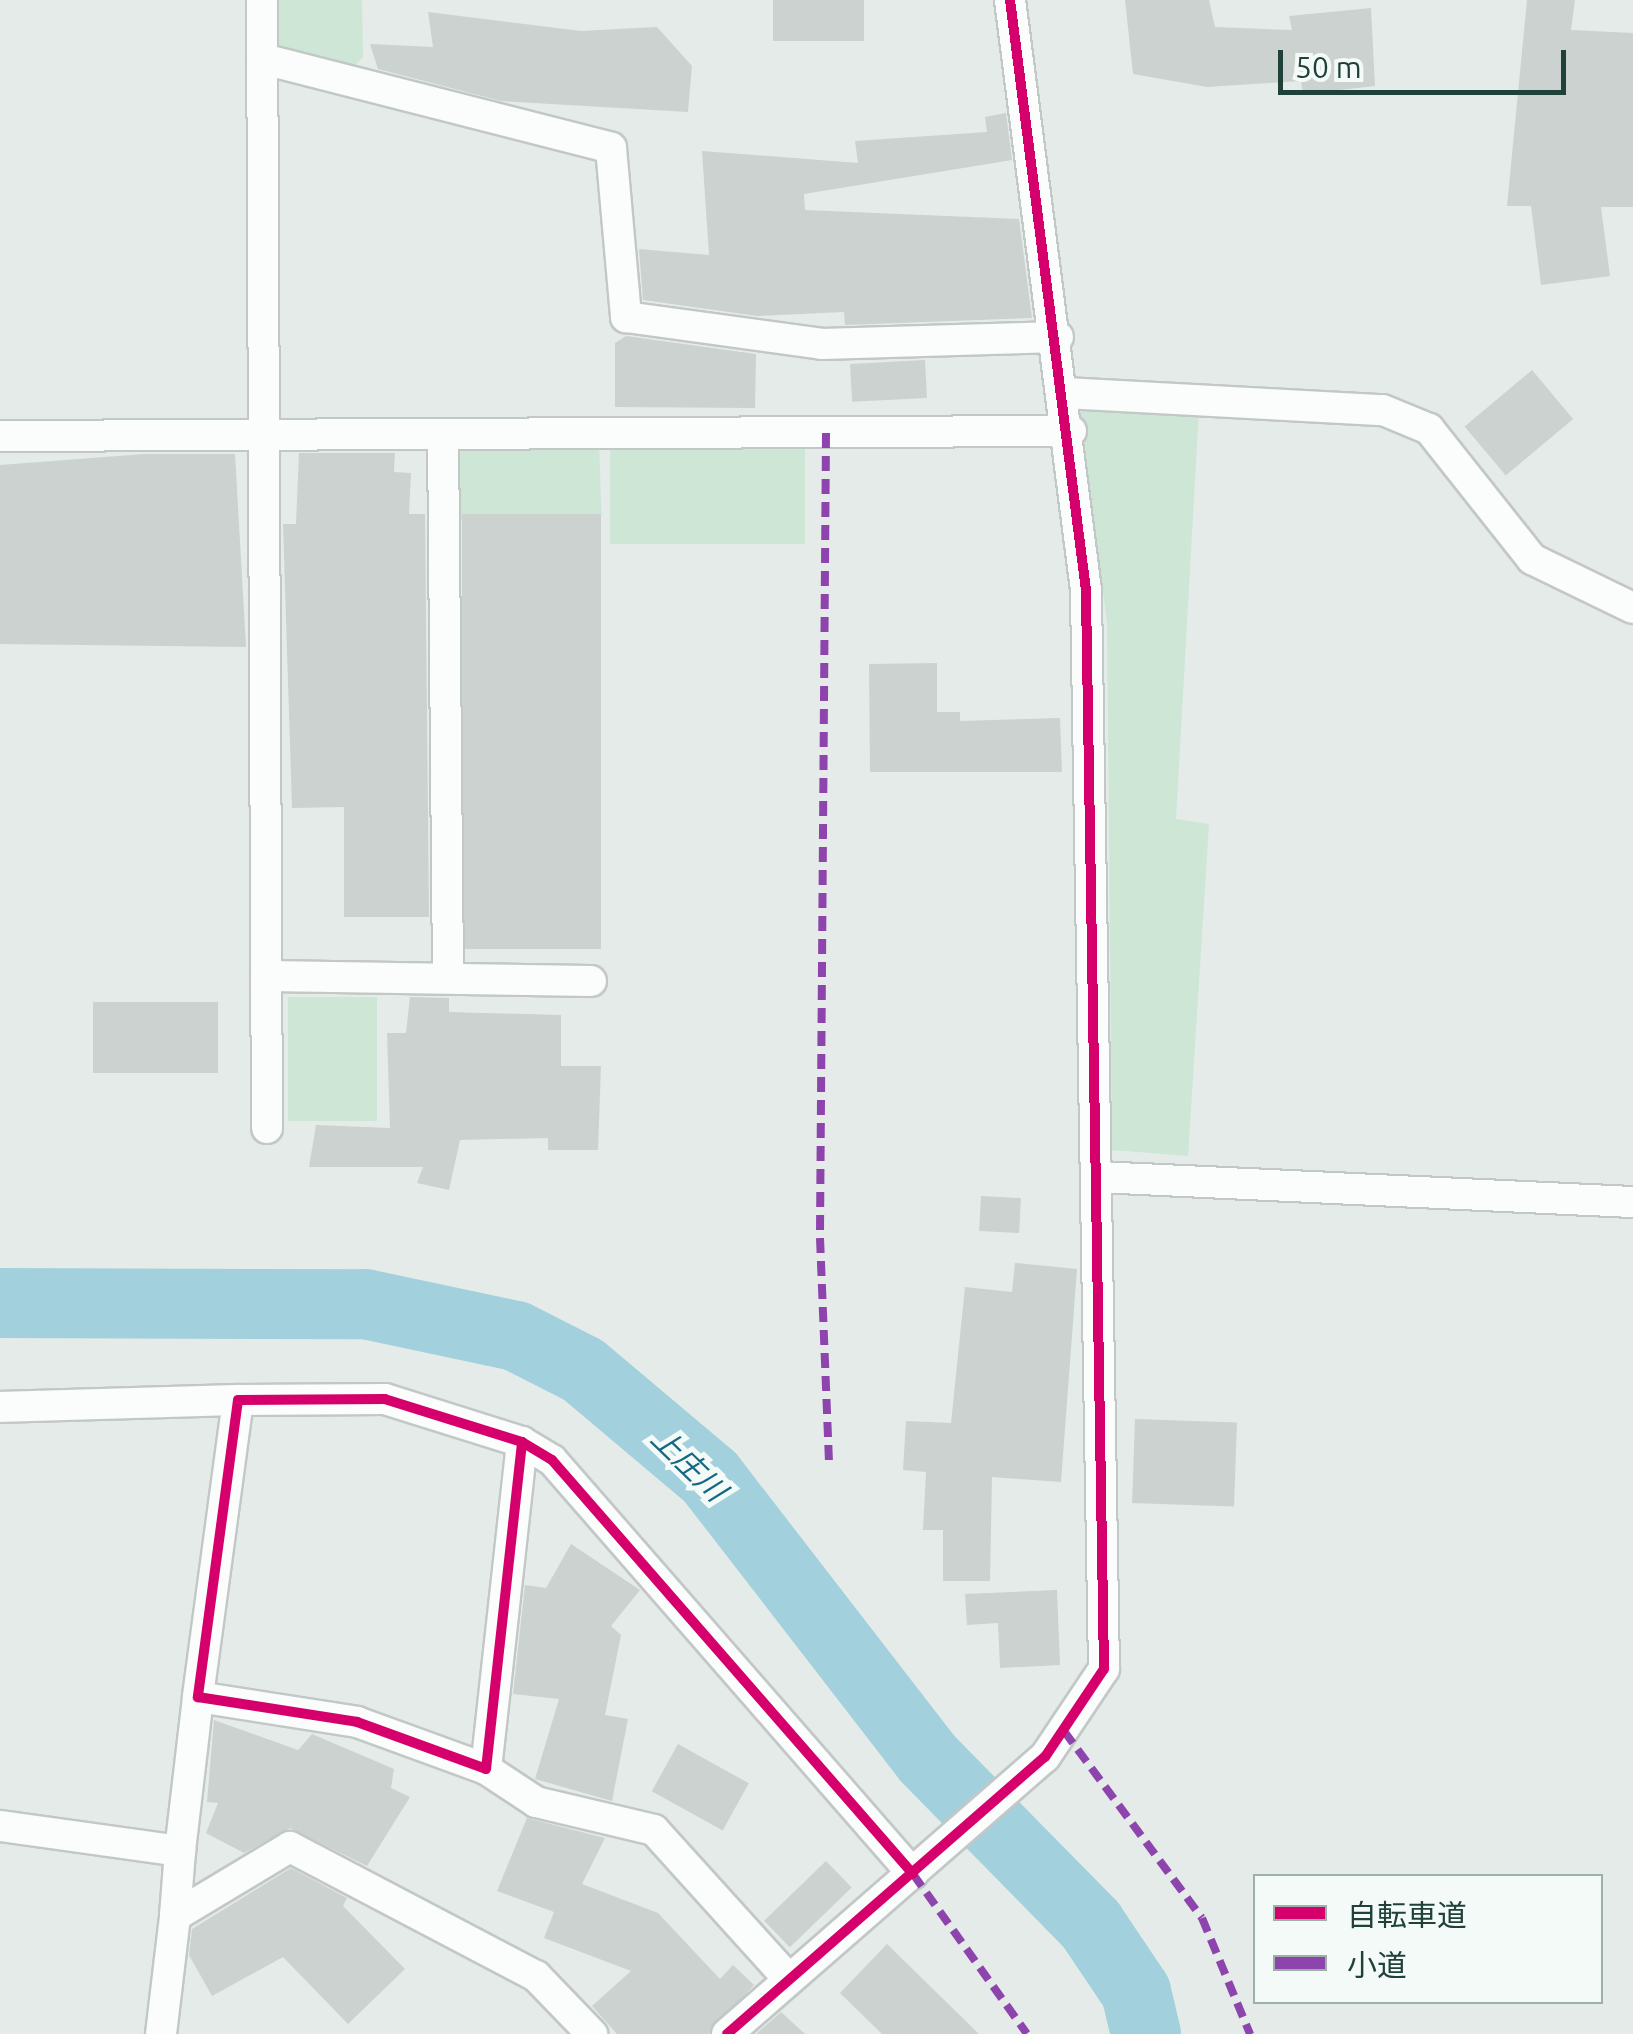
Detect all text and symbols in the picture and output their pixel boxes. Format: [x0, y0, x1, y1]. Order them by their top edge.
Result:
scale bar [1283, 30, 1570, 92]
text: 50 m [1295, 50, 1362, 84]
water label: 上庄川 [644, 1420, 734, 1508]
legend [1253, 1874, 1603, 2004]
text: 自転車道 [1347, 1898, 1467, 1932]
text: 小道 [1347, 1948, 1407, 1982]

